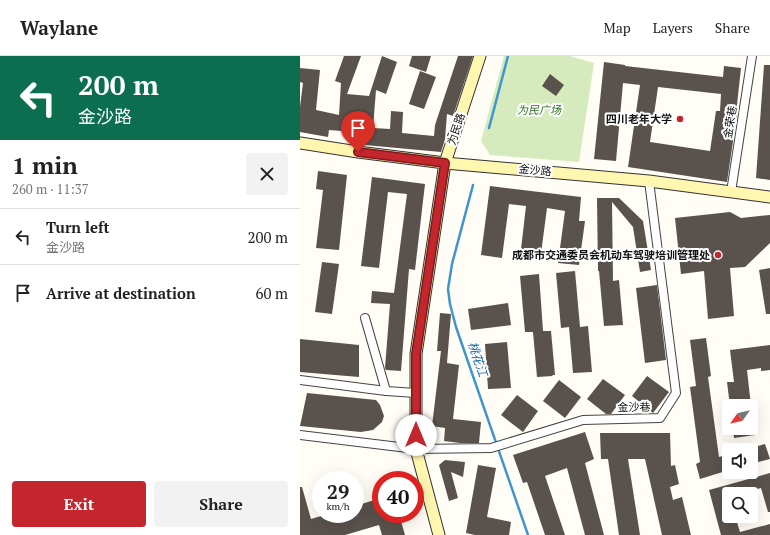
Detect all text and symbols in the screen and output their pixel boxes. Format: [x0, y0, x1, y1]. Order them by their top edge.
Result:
text: Waylane [20, 15, 98, 40]
text: Map [604, 18, 631, 37]
text: Layers [653, 18, 693, 37]
text: Share [715, 18, 750, 37]
text: 200 m [78, 66, 159, 103]
icon: left [12, 72, 64, 124]
park label: 为民广场 [517, 103, 562, 117]
text: 金沙路 [78, 104, 132, 128]
street label: 金荣巷 [721, 105, 739, 139]
pin [341, 111, 375, 152]
street label: 为民路 [444, 111, 468, 147]
place label: 四川老年大学 [606, 112, 672, 126]
marker: 四川老年大学 [675, 114, 685, 124]
icon: arrive [347, 117, 369, 139]
text: 1 min [12, 149, 78, 181]
button: close [246, 153, 288, 195]
street label: 金沙路 [518, 162, 552, 178]
text: 260 m · 11:37 [12, 180, 89, 198]
text: Turn left [46, 217, 110, 237]
icon: left [12, 226, 34, 248]
text: 200 m [247, 227, 288, 247]
text: 金沙路 [46, 238, 85, 256]
place label: 成都市交通委员会机动车驾驶培训管理处 [512, 248, 710, 262]
marker: 成都市交通委员会机动车驾驶培训管理处 [713, 250, 723, 260]
icon: arrive [12, 282, 34, 304]
text: Arrive at destination [46, 283, 196, 303]
text: 60 m [255, 283, 288, 303]
water label: 桃花江 [465, 340, 492, 380]
north arrow [722, 399, 758, 435]
map controls [722, 399, 758, 523]
street label: 金沙巷 [617, 400, 651, 414]
position arrow [395, 414, 437, 456]
button: sound [722, 443, 758, 479]
speed limit sign: 40 [372, 471, 424, 523]
text: 29 [327, 478, 349, 505]
button: Exit [12, 481, 146, 527]
button: Share [154, 481, 288, 527]
button: search [722, 487, 758, 523]
text: km/h [326, 500, 350, 513]

